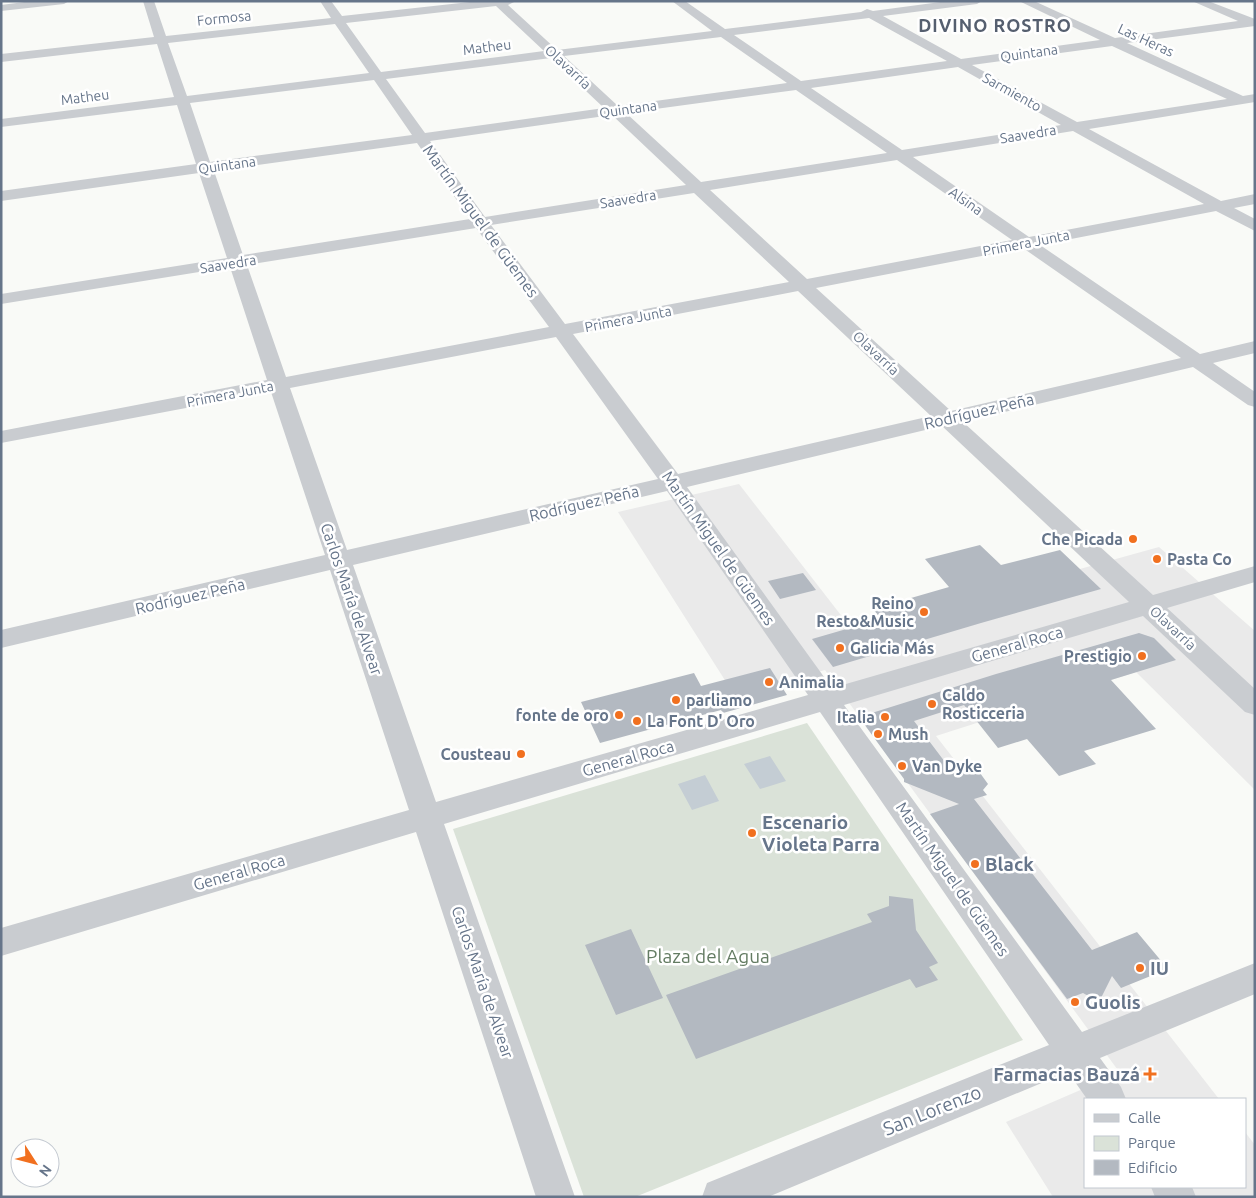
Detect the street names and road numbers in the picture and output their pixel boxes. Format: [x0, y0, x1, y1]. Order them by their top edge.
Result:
street label: Formosa [196, 7, 252, 29]
street label: Las Heras [1116, 20, 1176, 60]
street label: Matheu [462, 36, 512, 58]
street label: Quintana [999, 41, 1059, 65]
street label: Olavarría [542, 42, 594, 92]
street label: Sarmiento [980, 69, 1044, 115]
street label: Matheu [60, 86, 110, 108]
street label: Quintana [598, 97, 658, 121]
street label: Saavedra [999, 122, 1057, 146]
street label: Martín Miguel de Güemes [420, 141, 542, 301]
street label: Quintana [197, 153, 257, 177]
street label: Alsina [946, 184, 986, 218]
street label: Saavedra [599, 187, 657, 211]
street label: Primera Junta [981, 227, 1071, 259]
street label: Saavedra [199, 252, 257, 276]
street label: Primera Junta [583, 303, 673, 335]
street label: Olavarría [850, 328, 902, 378]
street label: Primera Junta [185, 378, 275, 410]
street label: Rodríguez Peña [922, 390, 1036, 432]
street label: Martín Miguel de Güemes [659, 467, 779, 629]
street label: Rodríguez Peña [527, 482, 641, 524]
street label: Carlos María de Alvear [318, 521, 386, 677]
street label: Rodríguez Peña [133, 575, 247, 617]
street label: Olavarría [1147, 603, 1199, 653]
street label: General Roca [969, 622, 1065, 666]
street label: General Roca [580, 736, 676, 780]
street label: Martín Miguel de Güemes [893, 798, 1013, 960]
street label: General Roca [191, 850, 287, 894]
street label: Carlos María de Alvear [449, 904, 517, 1060]
street label: San Lorenzo [880, 1080, 984, 1140]

